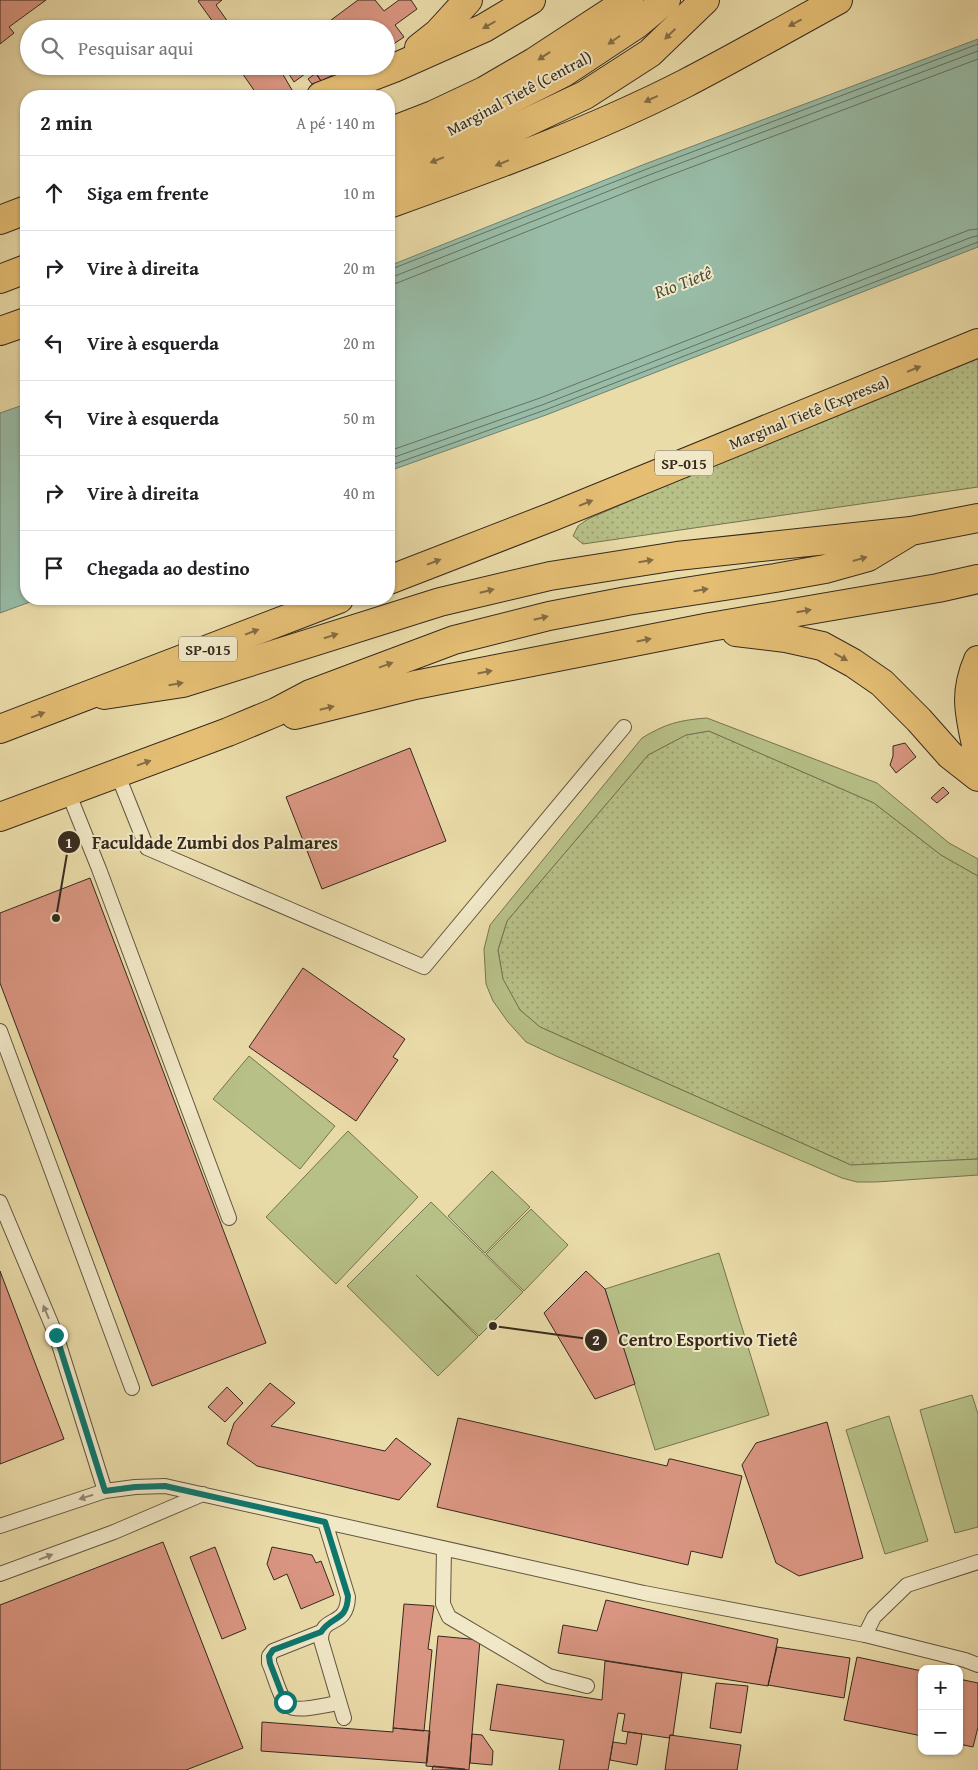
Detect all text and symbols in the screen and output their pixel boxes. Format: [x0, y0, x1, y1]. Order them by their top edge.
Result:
one-way arrow [788, 19, 802, 27]
search box [20, 20, 395, 75]
one-way arrow [481, 21, 496, 29]
one-way arrow [665, 28, 677, 40]
icon: search [38, 34, 66, 62]
text: Pesquisar aqui [78, 34, 193, 62]
one-way arrow [607, 35, 621, 45]
street label: Marginal Tietê (Central) [442, 44, 596, 142]
one-way arrow [537, 51, 551, 60]
one-way arrow [644, 95, 658, 103]
text: 2 min [40, 107, 92, 138]
text: A pé · 140 m [296, 111, 375, 135]
one-way arrow [429, 157, 444, 164]
one-way arrow [494, 159, 509, 167]
icon: ahead [40, 179, 68, 207]
text: Siga em frente [87, 179, 209, 207]
text: 10 m [343, 181, 375, 205]
icon: right [40, 254, 68, 282]
text: Vire à direita [87, 254, 199, 282]
text: 20 m [343, 256, 375, 280]
water label: Rio Tietê [649, 258, 717, 306]
icon: left [40, 329, 68, 357]
text: Vire à esquerda [87, 329, 219, 357]
text: 20 m [343, 331, 375, 355]
one-way arrow [907, 365, 922, 373]
street label: Marginal Tietê (Expressa) [725, 369, 893, 455]
icon: left [40, 404, 68, 432]
text: Vire à esquerda [87, 404, 219, 432]
text: 50 m [343, 406, 375, 430]
road number: SP-015 [655, 450, 713, 476]
icon: right [40, 479, 68, 507]
text: Vire à direita [87, 479, 199, 507]
text: 40 m [343, 481, 375, 505]
one-way arrow [579, 499, 593, 507]
icon: arrive [40, 554, 68, 582]
text: Chegada ao destino [87, 554, 250, 582]
one-way arrow [853, 554, 868, 562]
one-way arrow [639, 557, 655, 565]
one-way arrow [427, 558, 442, 566]
one-way arrow [693, 585, 709, 593]
one-way arrow [479, 587, 494, 595]
one-way arrow [797, 607, 813, 615]
one-way arrow [533, 614, 548, 622]
one-way arrow [245, 628, 259, 636]
one-way arrow [323, 631, 338, 639]
road number: SP-015 [179, 636, 237, 662]
one-way arrow [637, 636, 653, 644]
one-way arrow [834, 653, 849, 661]
one-way arrow [378, 661, 393, 668]
one-way arrow [477, 667, 493, 675]
one-way arrow [168, 679, 184, 687]
one-way arrow [319, 703, 334, 711]
one-way arrow [31, 710, 45, 718]
one-way arrow [137, 759, 152, 767]
callout: Faculdade Zumbi dos Palmares [57, 826, 347, 859]
text: Faculdade Zumbi dos Palmares [92, 829, 338, 856]
text: 1 [65, 832, 73, 853]
one-way arrow [42, 1304, 50, 1319]
route end [45, 1324, 68, 1347]
callout: Centro Esportivo Tietê [583, 1324, 807, 1357]
text: Centro Esportivo Tietê [619, 1326, 798, 1353]
text: 2 [592, 1329, 600, 1350]
one-way arrow [78, 1494, 93, 1502]
one-way arrow [38, 1553, 53, 1560]
map controls [918, 1665, 963, 1755]
button: + [918, 1665, 963, 1710]
route start [274, 1691, 297, 1714]
button: − [918, 1710, 963, 1755]

